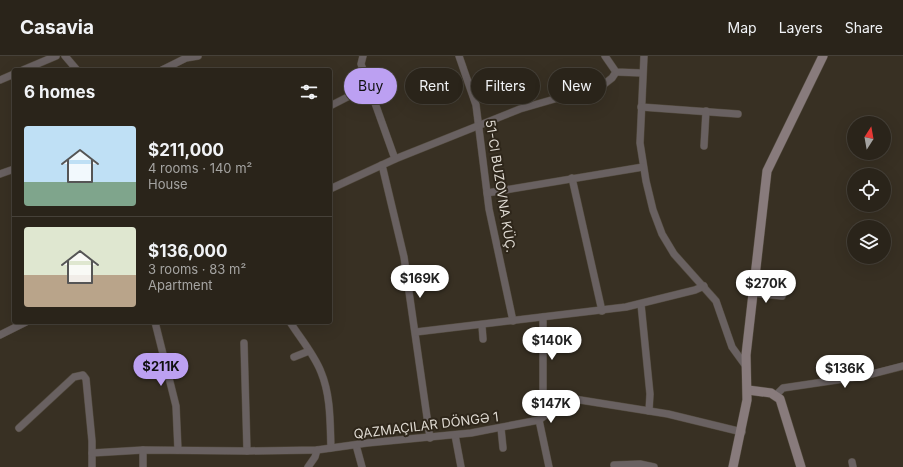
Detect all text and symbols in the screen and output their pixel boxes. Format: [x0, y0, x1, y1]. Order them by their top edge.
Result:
text: Casavia [20, 16, 94, 39]
text: Map [728, 19, 757, 36]
text: Layers [779, 19, 823, 36]
text: Share [845, 19, 883, 36]
chip: Buy [344, 68, 397, 104]
chip: Rent [405, 68, 463, 104]
chip: Filters [471, 68, 540, 104]
chip: New [548, 68, 606, 104]
icon: filters [298, 81, 320, 103]
text: 6 homes [24, 82, 95, 102]
north arrow [847, 116, 891, 160]
map controls [847, 116, 891, 264]
street label: 51-CI BUZOVNA KÜÇ. [483, 118, 519, 254]
text: $211,000 [148, 140, 224, 160]
icon: home [56, 142, 104, 190]
text: 4 rooms · 140 m² [148, 160, 252, 176]
button: locate [847, 168, 891, 212]
text: House [148, 176, 188, 192]
button: layers [847, 220, 891, 264]
text: $136,000 [148, 241, 228, 261]
icon: home [56, 243, 104, 291]
text: 3 rooms · 83 m² [148, 261, 246, 277]
pin: $169K [392, 265, 448, 299]
text: $169K [400, 270, 440, 286]
pin: $270K [738, 270, 794, 304]
text: $270K [745, 275, 787, 291]
text: Apartment [148, 277, 213, 293]
pin: $140K [524, 327, 580, 361]
text: $140K [531, 332, 573, 348]
pin: $211K [133, 353, 189, 387]
pin: $136K [817, 355, 873, 389]
text: $211K [142, 358, 180, 374]
text: $136K [825, 360, 865, 376]
pin: $147K [523, 390, 579, 424]
text: $147K [531, 395, 571, 411]
street label: QAZMAÇILAR DÖNGƏ 1 [353, 408, 499, 442]

